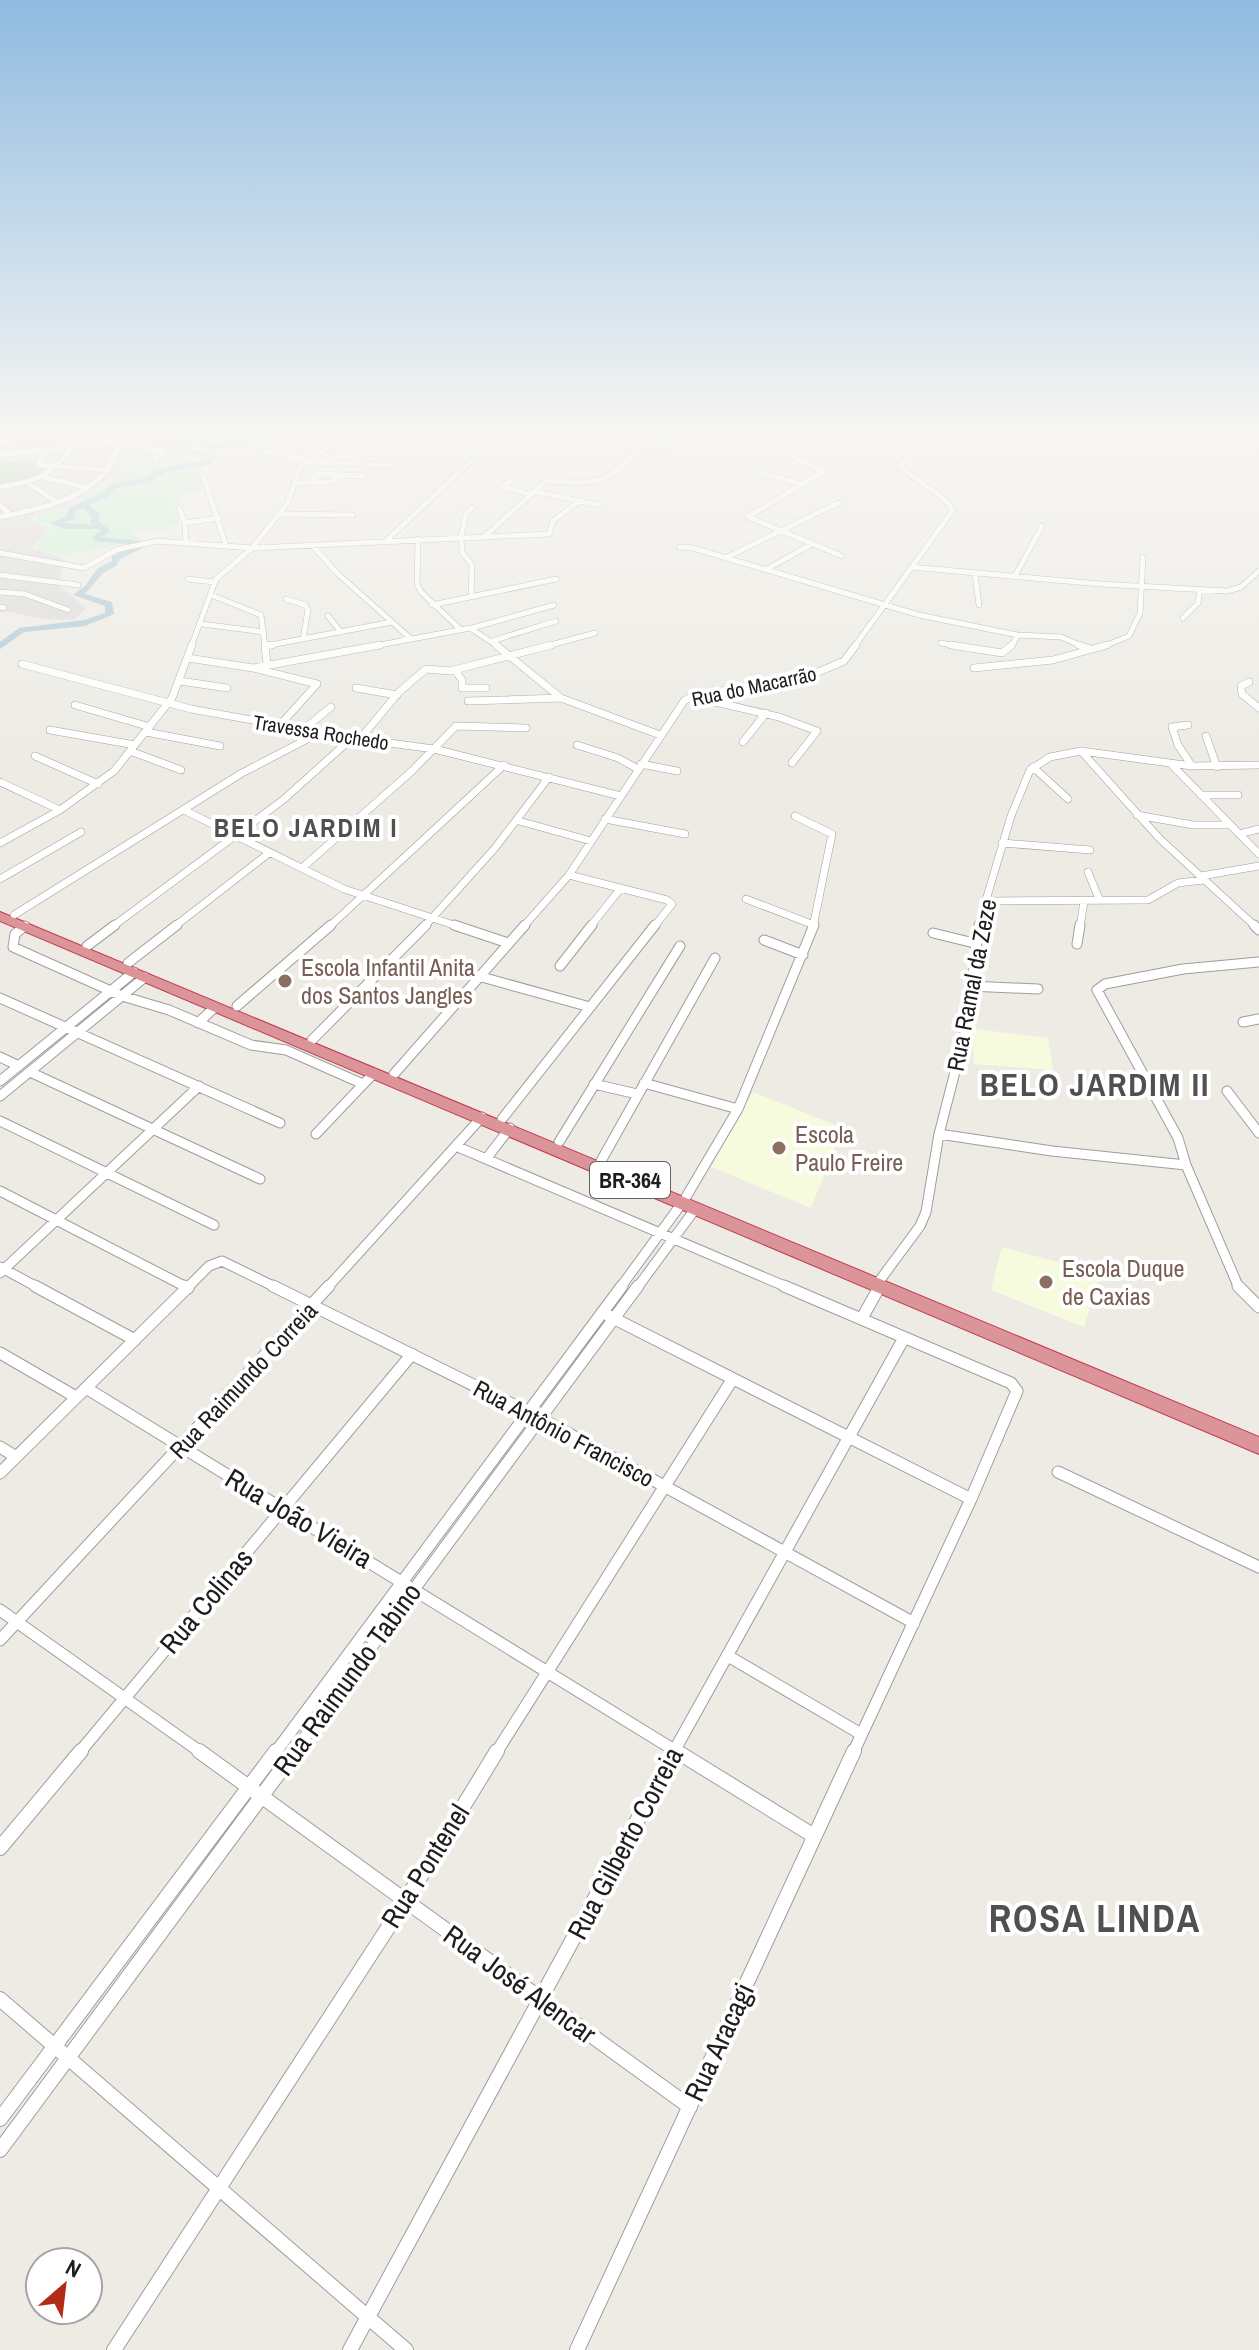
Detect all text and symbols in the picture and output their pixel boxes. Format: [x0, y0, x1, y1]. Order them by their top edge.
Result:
street label: Rua do Macarrão [689, 660, 819, 712]
street label: Travessa Rochedo [251, 708, 391, 756]
district label: BELO JARDIM I [214, 810, 398, 845]
street label: Rua Ramal da Zeze [939, 896, 1003, 1074]
place label: Escola Infantil Anita dos Santos Jangles [301, 951, 475, 1011]
marker: Escola Infantil Anita dos Santos Jangles [276, 972, 294, 990]
district label: BELO JARDIM II [980, 1063, 1210, 1106]
place label: Escola Paulo Freire [795, 1118, 903, 1178]
marker: Escola Paulo Freire [770, 1139, 788, 1157]
road number: BR-364 [590, 1162, 670, 1198]
place label: Escola Duque de Caxias [1062, 1252, 1185, 1312]
marker: Escola Duque de Caxias [1037, 1273, 1055, 1291]
street label: Rua Raimundo Correia [162, 1295, 324, 1465]
street label: Rua Antônio Francisco [468, 1372, 660, 1494]
street label: Rua João Vieira [218, 1459, 380, 1577]
street label: Rua Colinas [151, 1540, 261, 1662]
street label: Rua Raimundo Tabino [264, 1575, 430, 1783]
street label: Rua Gilberto Correia [558, 1740, 692, 1946]
street label: Rua Pontenel [372, 1797, 478, 1935]
district label: ROSA LINDA [989, 1893, 1201, 1944]
street label: Rua José Alencar [436, 1916, 604, 2052]
street label: Rua Aracagi [675, 1977, 763, 2107]
north arrow [24, 2246, 104, 2326]
text: N [61, 2252, 86, 2285]

